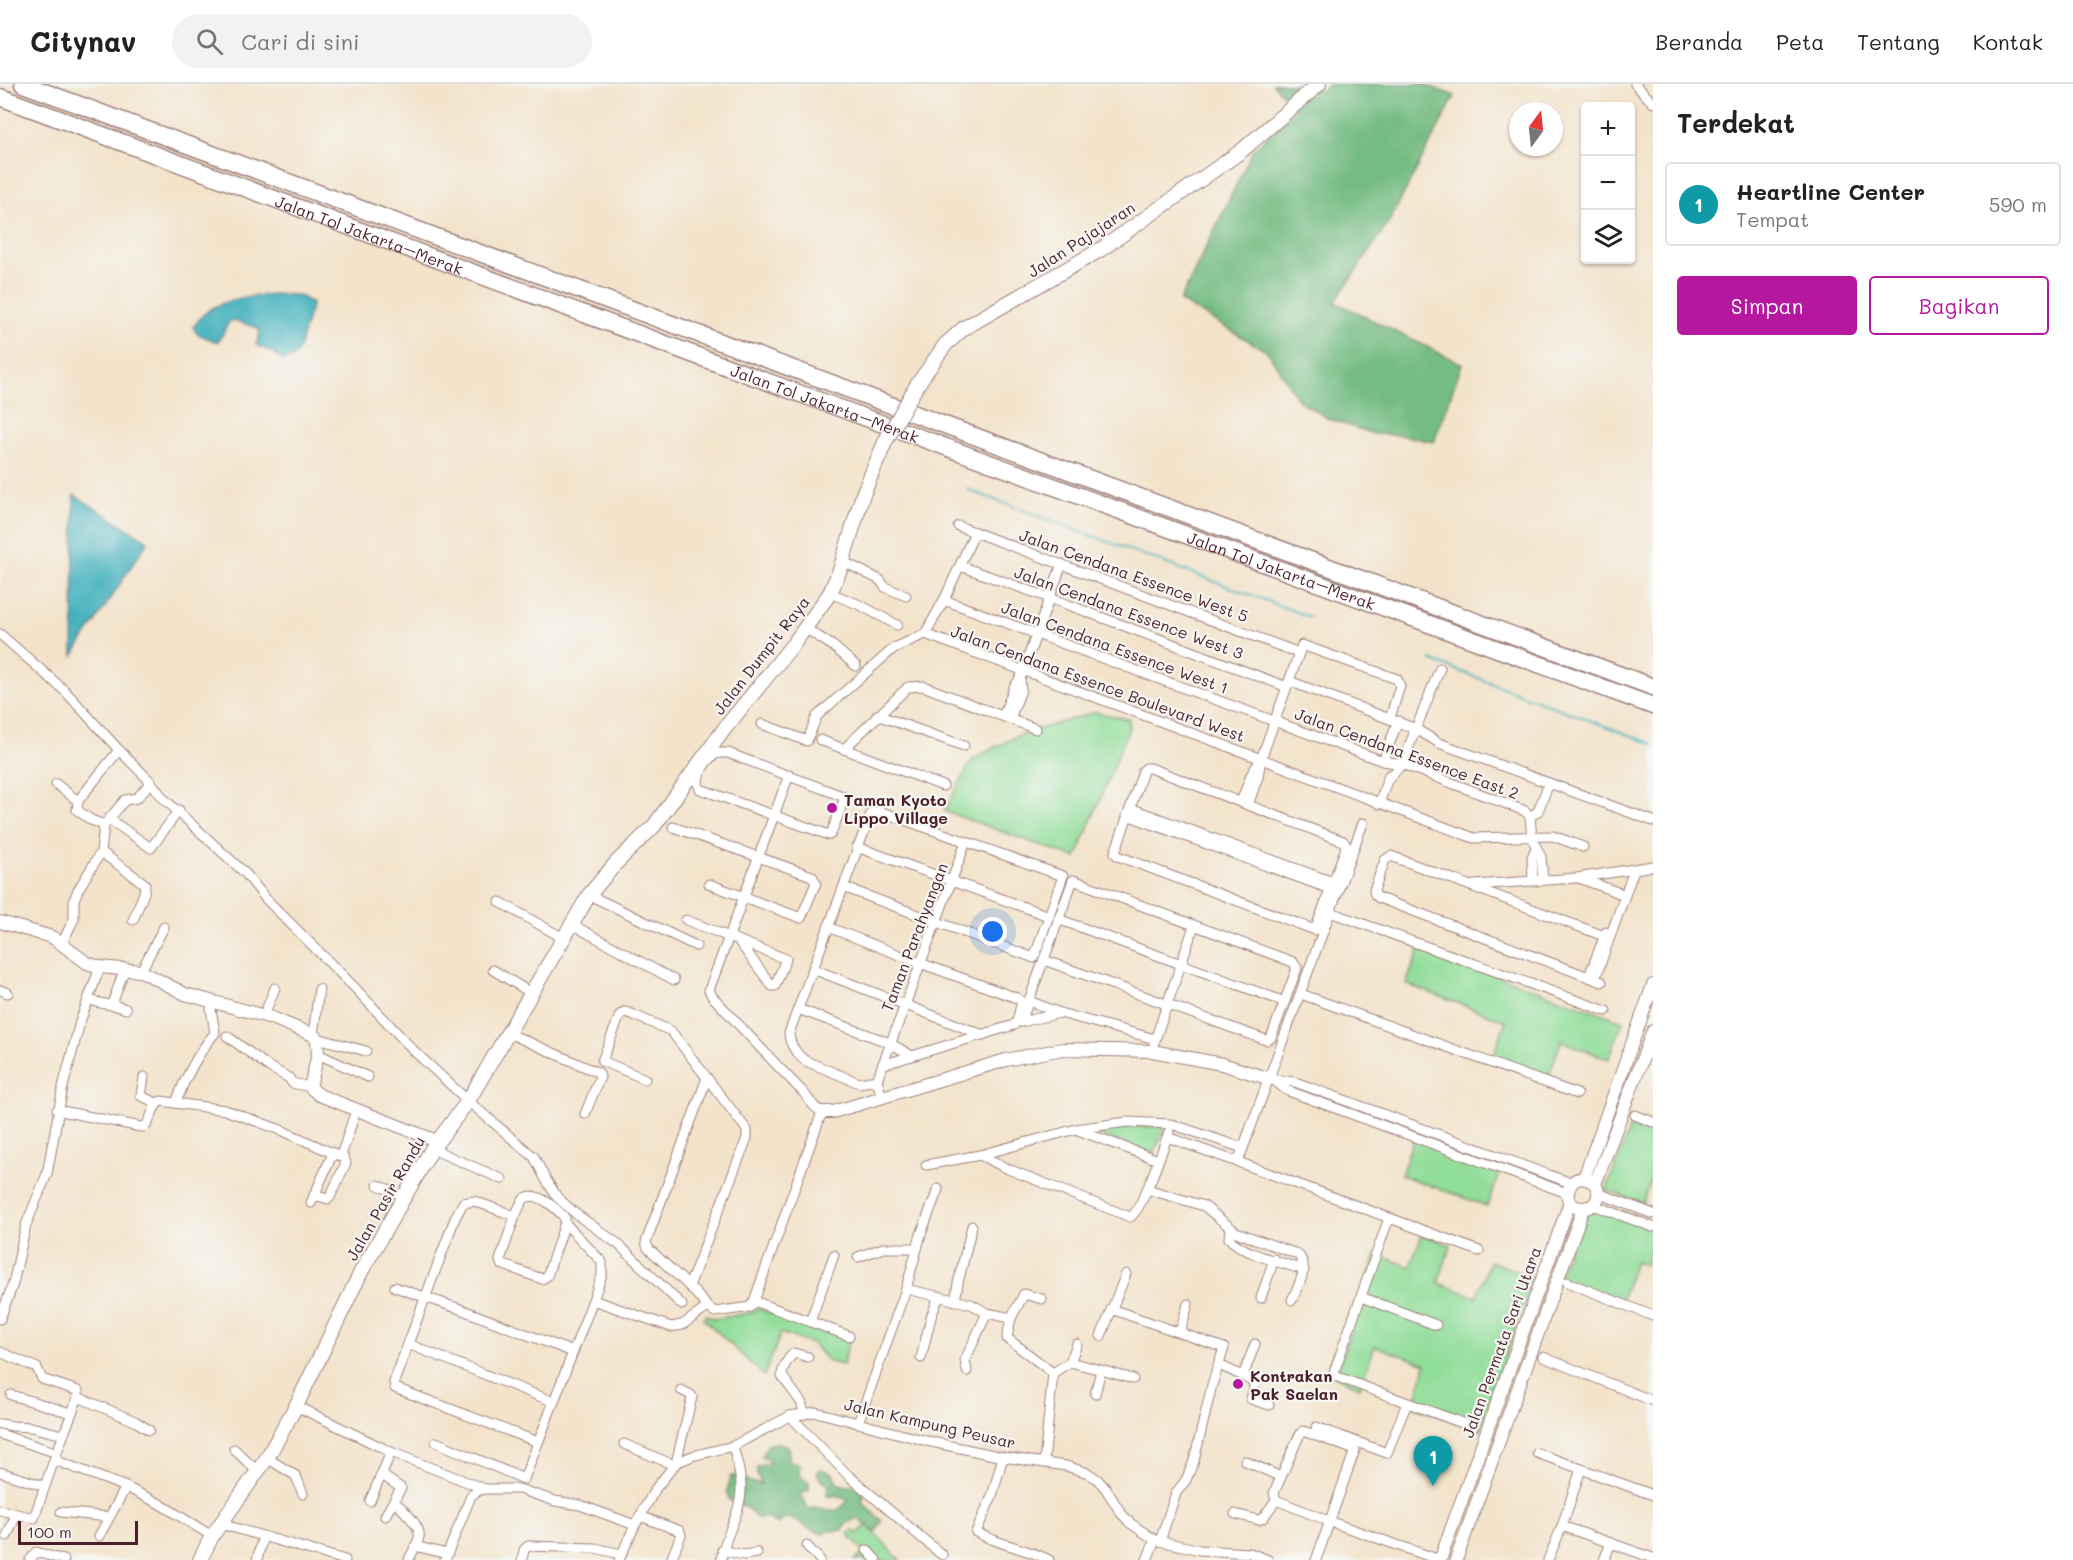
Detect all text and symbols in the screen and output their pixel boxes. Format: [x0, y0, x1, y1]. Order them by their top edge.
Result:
search box [172, 14, 592, 68]
text: Citynav [30, 23, 136, 59]
icon: search [193, 25, 226, 58]
text: Cari di sini [241, 27, 360, 56]
text: Beranda [1655, 28, 1743, 55]
text: Peta [1776, 28, 1824, 55]
text: Tentang [1857, 28, 1940, 55]
text: Kontak [1973, 28, 2043, 55]
north arrow [1509, 102, 1563, 156]
map controls [1581, 102, 1635, 264]
button: + [1581, 102, 1635, 156]
text: Terdekat [1677, 106, 1795, 140]
button: − [1581, 156, 1635, 210]
text: Heartline Center [1736, 177, 1925, 206]
street label: Jalan Tol Jakarta–Merak [272, 190, 466, 279]
text: 1 [1694, 191, 1703, 217]
text: 590 m [1989, 191, 2047, 217]
street label: Jalan Pajajaran [1023, 196, 1139, 282]
text: Tempat [1736, 206, 1809, 232]
button: layers [1581, 210, 1635, 264]
button: Simpan [1677, 276, 1857, 335]
button: Bagikan [1869, 276, 2049, 335]
street label: Jalan Tol Jakarta–Merak [728, 359, 922, 447]
street label: Jalan Cendana Essence West 5 [1017, 524, 1251, 626]
street label: Jalan Tol Jakarta–Merak [1184, 526, 1379, 614]
street label: Jalan Cendana Essence West 3 [1012, 561, 1246, 663]
street label: Jalan Dumpit Raya [708, 592, 814, 718]
street label: Jalan Cendana Essence West 1 [999, 596, 1231, 698]
street label: Jalan Cendana Essence Boulevard West [948, 620, 1248, 746]
street label: Jalan Cendana Essence East 2 [1292, 703, 1522, 803]
place label: Taman Kyoto Lippo Village [844, 789, 948, 828]
marker: Taman Kyoto Lippo Village [825, 801, 839, 815]
street label: Taman Parahyangan [876, 860, 952, 1014]
your location [978, 917, 1007, 946]
street label: Jalan Pasir Randu [341, 1132, 429, 1264]
street label: Jalan Permata Sari Utara [1457, 1243, 1545, 1440]
place label: Kontrakan Pak Saelan [1250, 1365, 1338, 1404]
marker: Kontrakan Pak Saelan [1231, 1377, 1245, 1391]
street label: Jalan Kampung Peusar [842, 1393, 1018, 1453]
pin: 1 [1414, 1436, 1452, 1486]
scale bar [18, 1518, 138, 1546]
text: 100 m [27, 1521, 72, 1542]

